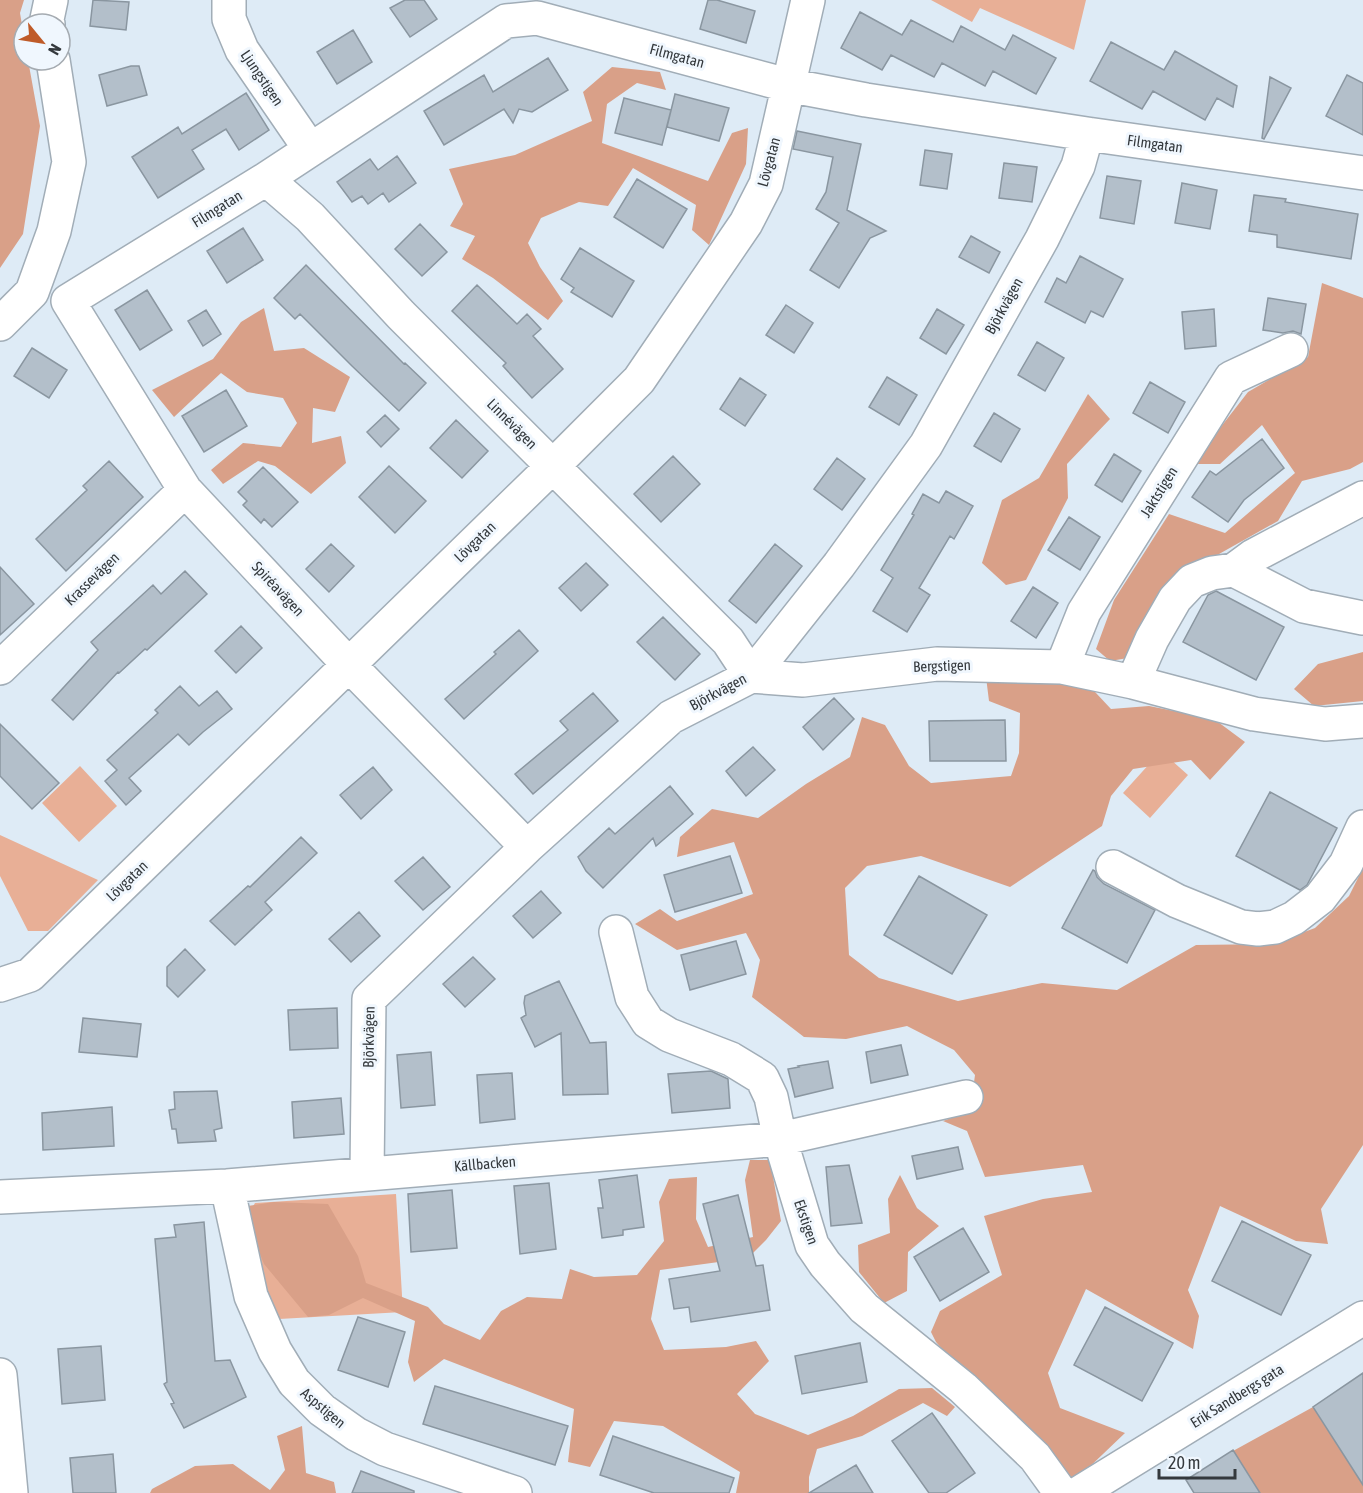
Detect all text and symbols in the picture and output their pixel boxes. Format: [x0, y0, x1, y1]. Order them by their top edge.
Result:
north arrow [12, 12, 72, 72]
street label: Filmgatan [648, 40, 706, 71]
text: N [45, 41, 65, 58]
street label: Ljungstigen [238, 47, 287, 109]
street label: Filmgatan [1126, 131, 1184, 156]
street label: Lövgatan [754, 135, 783, 189]
street label: Filmgatan [188, 187, 245, 231]
street label: Björkvägen [981, 275, 1026, 337]
street label: Linnévägen [484, 395, 541, 452]
street label: Jaktstigen [1137, 463, 1181, 520]
street label: Lövgatan [451, 518, 499, 565]
street label: Krassevägen [61, 549, 122, 609]
street label: Spiréavägen [249, 558, 308, 619]
street label: Bergstigen [913, 656, 971, 675]
street label: Björkvägen [686, 670, 749, 714]
street label: Lövgatan [103, 857, 151, 904]
street label: Björkvägen [359, 1006, 378, 1068]
street label: Källbacken [453, 1152, 517, 1175]
street label: Ekstigen [791, 1197, 822, 1246]
street label: Erik Sandbergs gata [1187, 1360, 1286, 1431]
street label: Aspstigen [298, 1384, 349, 1431]
scale bar [1159, 1442, 1236, 1480]
text: 20 m [1168, 1452, 1200, 1473]

